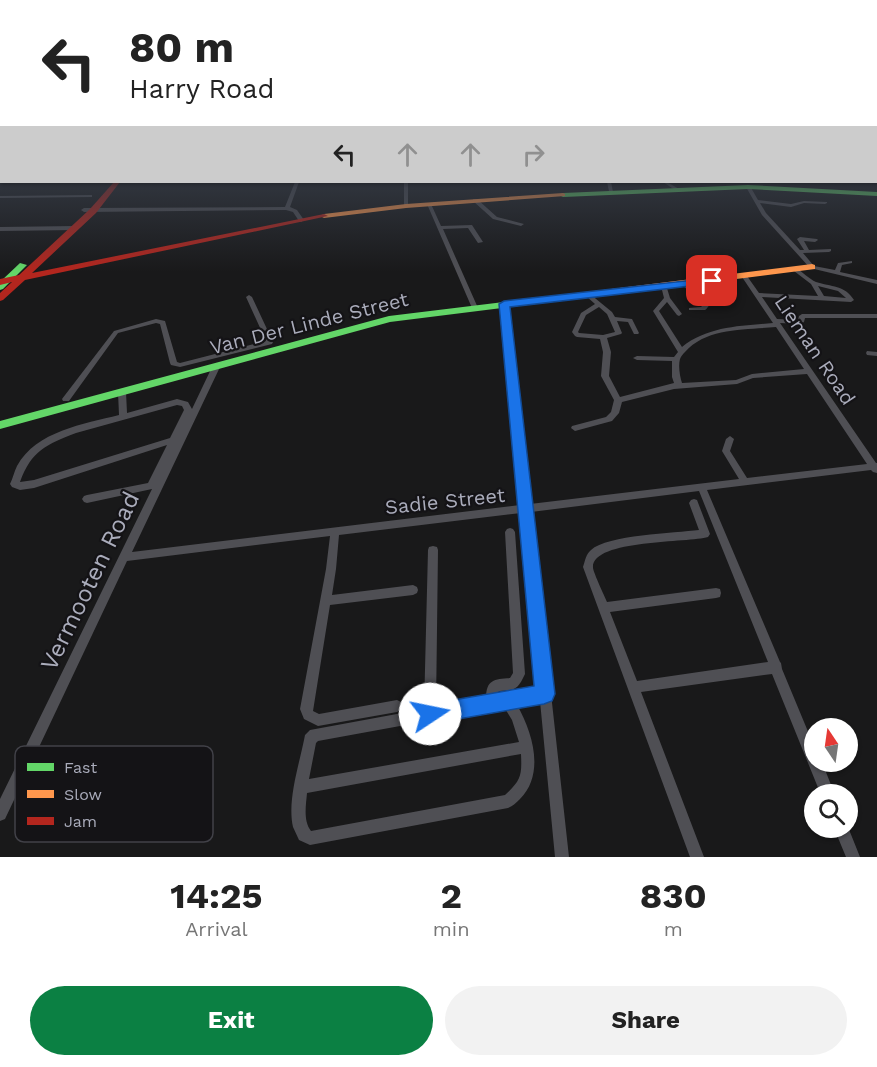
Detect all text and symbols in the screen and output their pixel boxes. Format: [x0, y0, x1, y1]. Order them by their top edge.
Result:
text: 80 m [129, 23, 234, 72]
icon: left [30, 24, 108, 102]
text: Harry Road [129, 73, 274, 105]
icon: left [328, 138, 361, 171]
icon: ahead [391, 138, 424, 171]
icon: ahead [454, 138, 487, 171]
icon: right [517, 138, 550, 171]
pin [686, 255, 737, 306]
icon: arrive [695, 264, 728, 297]
street label: Van Der Linde Street [207, 287, 411, 359]
street label: Lieman Road [769, 291, 861, 409]
street label: Sadie Street [384, 483, 507, 519]
street label: Vermooten Road [35, 487, 145, 675]
position arrow [398, 682, 462, 746]
north arrow [804, 718, 858, 772]
map controls [804, 718, 858, 838]
legend [15, 746, 213, 842]
text: Fast [64, 758, 97, 777]
button: search [804, 784, 858, 838]
text: Slow [64, 785, 102, 804]
text: Jam [64, 812, 97, 831]
text: 14:25 [170, 875, 262, 917]
text: 2 [440, 875, 462, 917]
text: 830 [640, 875, 707, 917]
text: Arrival [185, 917, 248, 941]
text: min [433, 917, 470, 941]
text: m [664, 917, 683, 941]
button: Exit [30, 986, 433, 1055]
button: Share [445, 986, 847, 1055]

